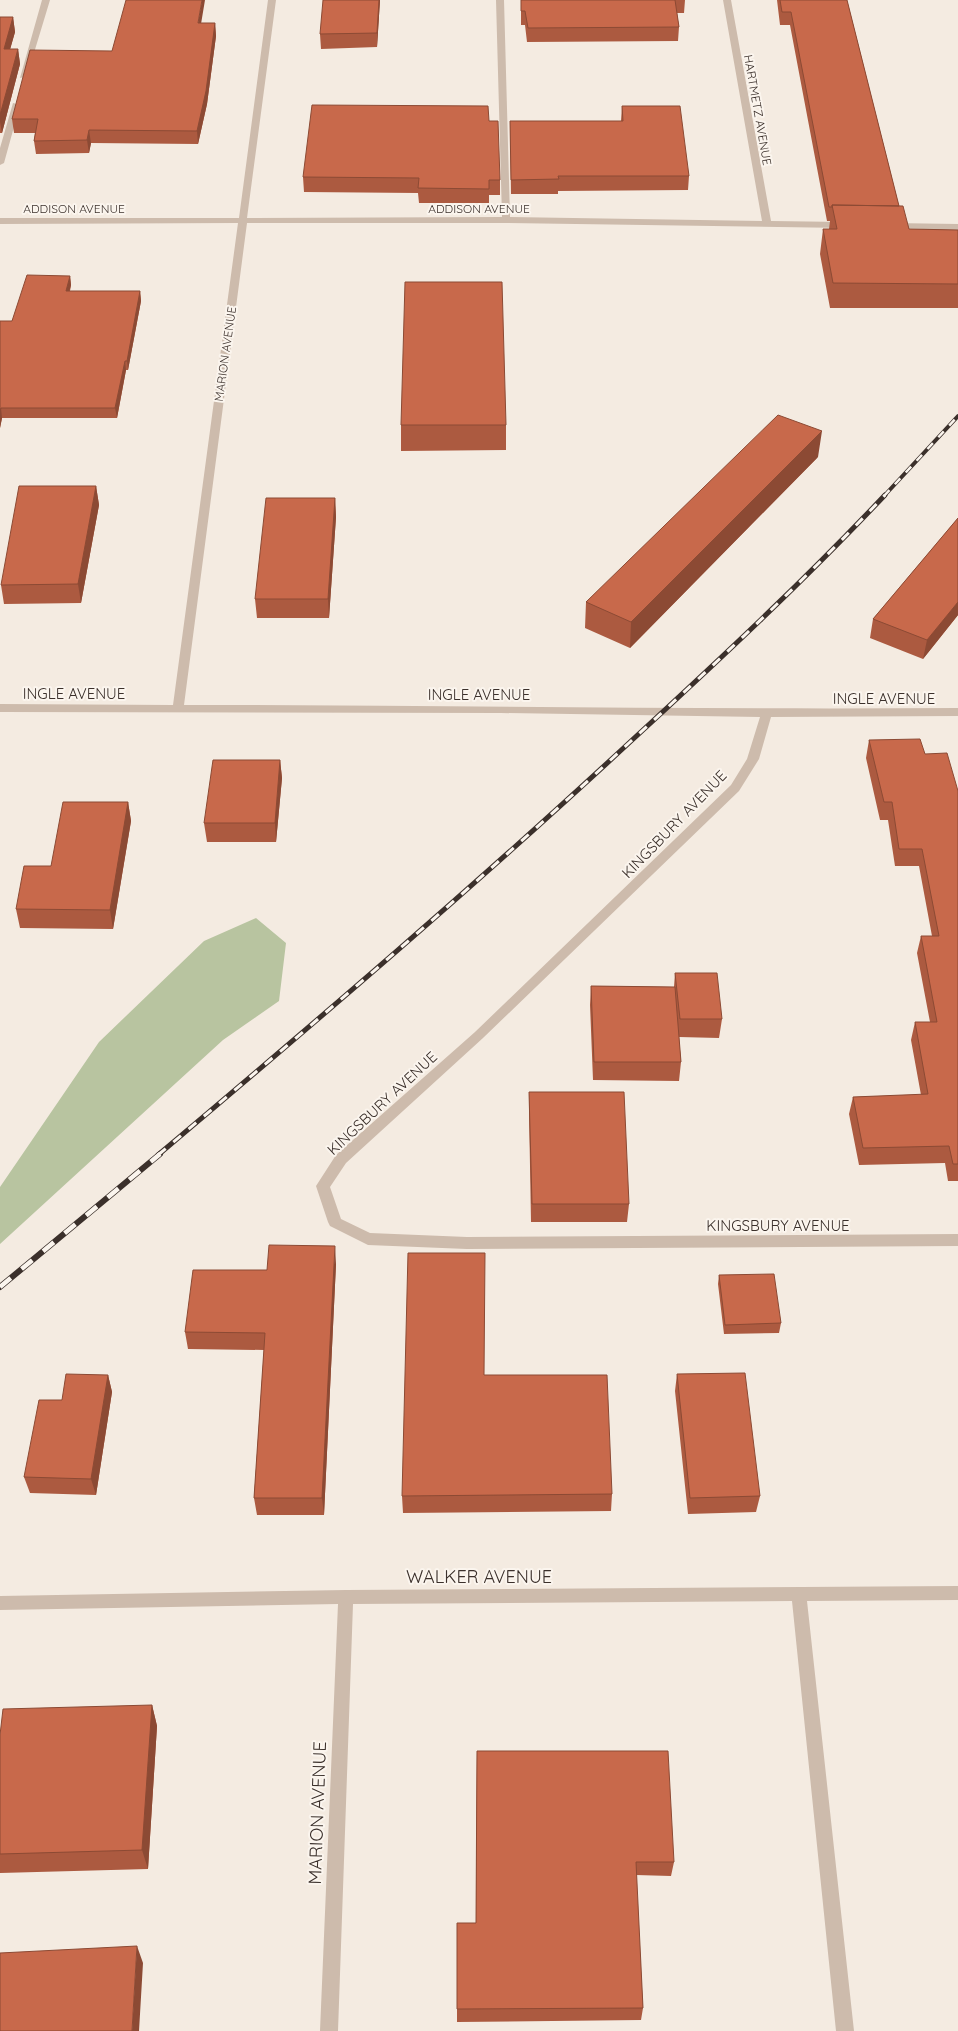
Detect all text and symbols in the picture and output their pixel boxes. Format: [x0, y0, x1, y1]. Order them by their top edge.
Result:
street label: HARTMETZ AVENUE [741, 54, 775, 167]
street label: ADDISON AVENUE [23, 201, 125, 216]
street label: ADDISON AVENUE [428, 201, 530, 216]
street label: MARION AVENUE [211, 305, 239, 402]
street label: INGLE AVENUE [23, 684, 125, 703]
street label: INGLE AVENUE [428, 685, 530, 704]
street label: INGLE AVENUE [833, 689, 935, 708]
street label: KINGSBURY AVENUE [617, 766, 731, 882]
street label: KINGSBURY AVENUE [323, 1047, 441, 1159]
street label: KINGSBURY AVENUE [706, 1216, 850, 1235]
street label: WALKER AVENUE [406, 1565, 552, 1588]
street label: MARION AVENUE [303, 1741, 331, 1885]

